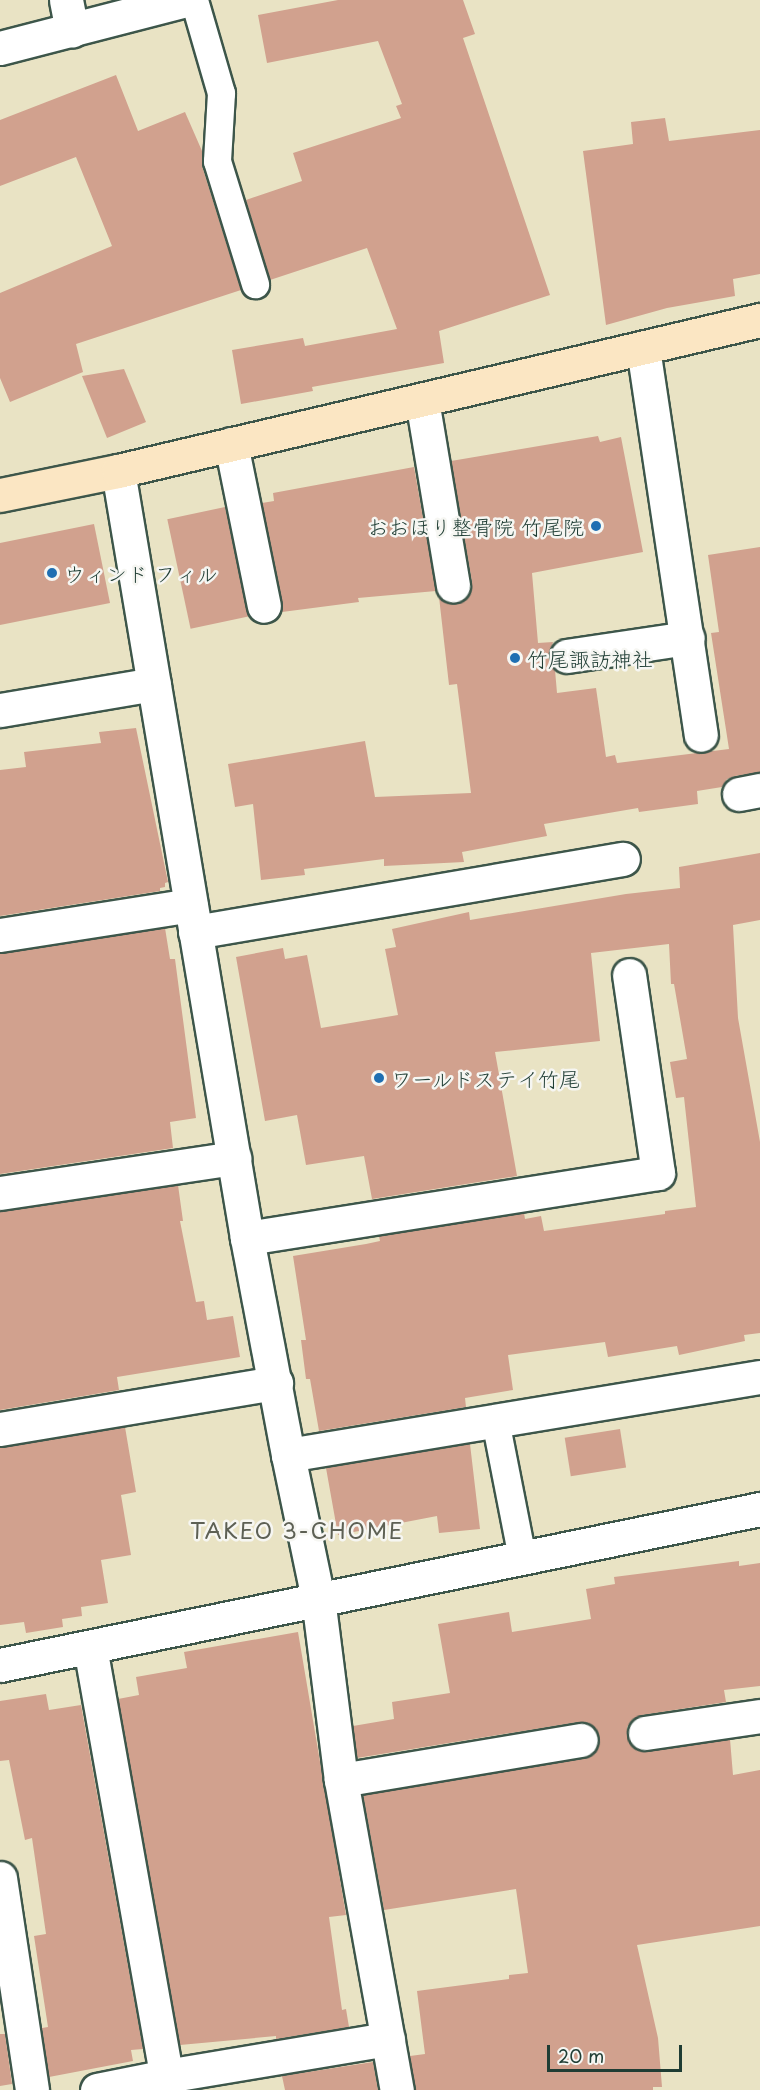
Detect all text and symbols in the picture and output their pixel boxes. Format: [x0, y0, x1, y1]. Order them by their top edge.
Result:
place label: おおほり整骨院 竹尾院 [367, 513, 584, 539]
marker: おおほり整骨院 竹尾院 [589, 519, 603, 533]
place label: ウィンド フィル [64, 560, 218, 586]
marker: ウィンド フィル [45, 566, 59, 580]
place label: 竹尾諏訪神社 [527, 645, 653, 671]
marker: 竹尾諏訪神社 [508, 651, 522, 665]
place label: ワールドステイ竹尾 [391, 1065, 580, 1091]
marker: ワールドステイ竹尾 [372, 1071, 386, 1085]
district label: TAKEO 3-CHOME [190, 1517, 404, 1543]
scale bar [550, 2033, 685, 2071]
text: 20 m [558, 2042, 604, 2069]

